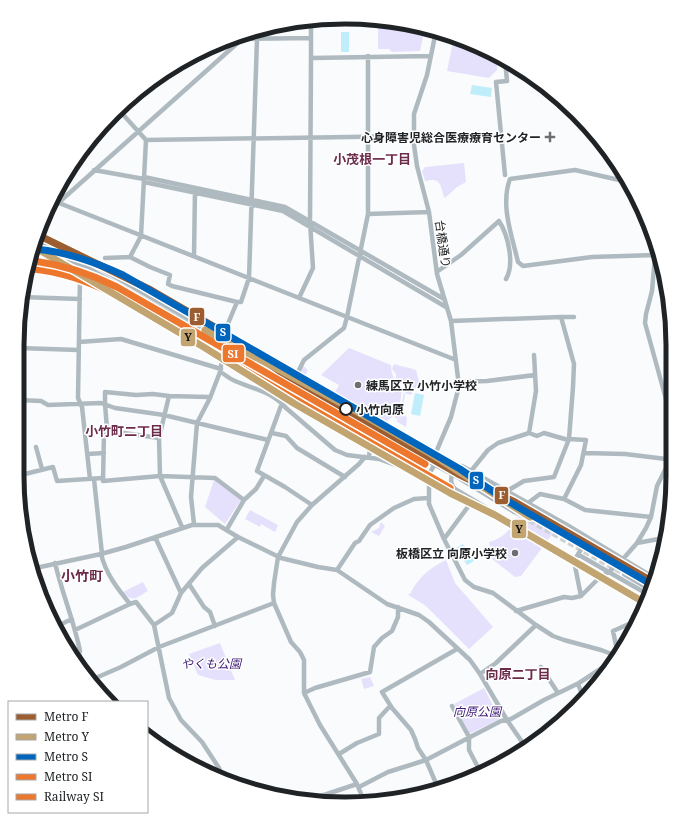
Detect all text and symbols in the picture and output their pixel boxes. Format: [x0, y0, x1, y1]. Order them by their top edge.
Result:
place label: 心身障害児総合医療療育センター [361, 129, 541, 146]
marker: 心身障害児総合医療療育センター [544, 131, 556, 143]
district label: 小茂根一丁目 [333, 150, 411, 168]
street label: 台橋通り [431, 219, 455, 269]
line badge: F [189, 307, 205, 326]
text: F [194, 309, 201, 324]
line badge: S [215, 323, 231, 342]
text: S [220, 324, 226, 339]
line badge: Y [180, 328, 196, 347]
text: Y [184, 329, 192, 344]
line badge: SI [222, 344, 245, 363]
text: SI [228, 346, 239, 361]
place label: 練馬区立 小竹小学校 [366, 377, 477, 394]
marker: 練馬区立 小竹小学校 [353, 380, 363, 390]
place label: 小竹向原 [356, 401, 404, 418]
marker: 小竹向原 [339, 402, 353, 416]
district label: 小竹町二丁目 [85, 422, 163, 440]
line badge: S [469, 471, 484, 490]
text: S [473, 472, 479, 487]
line badge: F [494, 486, 509, 505]
text: F [499, 487, 506, 502]
line badge: Y [511, 519, 527, 539]
text: Y [515, 521, 523, 536]
place label: 板橋区立 向原小学校 [396, 545, 507, 562]
marker: 板橋区立 向原小学校 [510, 548, 520, 558]
district label: 小竹町 [61, 566, 103, 585]
park label: やくも公園 [181, 655, 243, 672]
district label: 向原二丁目 [485, 665, 551, 683]
legend [8, 701, 148, 813]
park label: 向原公園 [453, 703, 503, 720]
text: Metro F [44, 708, 89, 725]
text: Metro Y [44, 728, 90, 745]
text: Metro S [44, 748, 88, 765]
text: Metro SI [44, 768, 93, 785]
text: Railway SI [44, 788, 104, 805]

